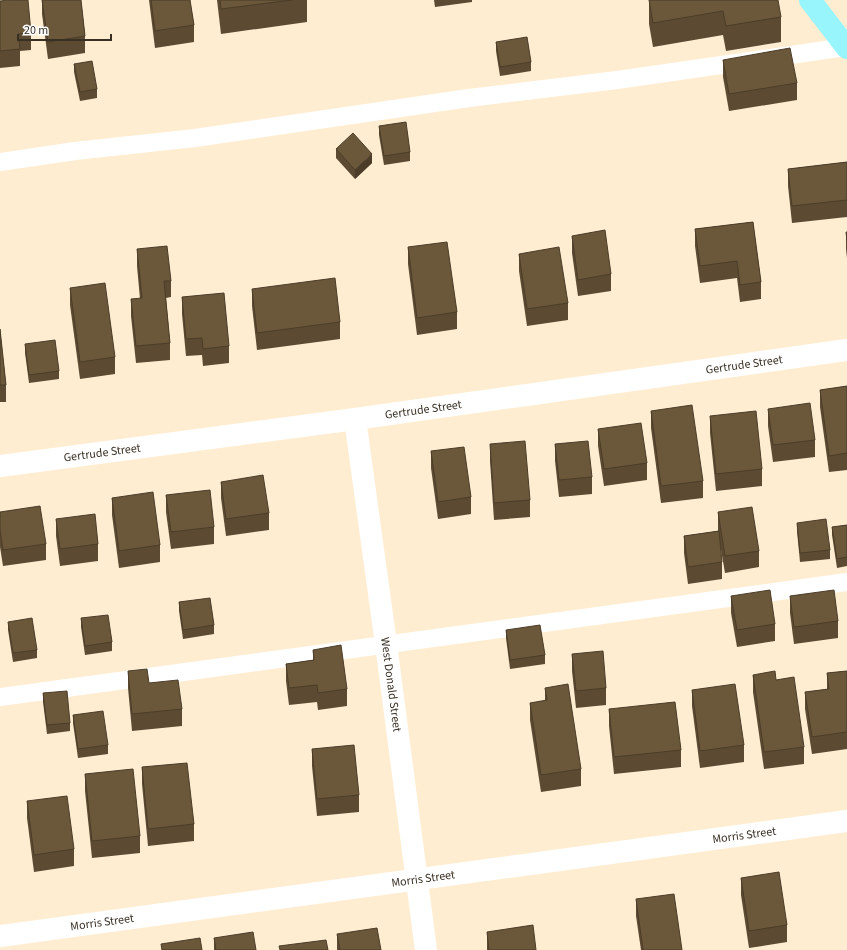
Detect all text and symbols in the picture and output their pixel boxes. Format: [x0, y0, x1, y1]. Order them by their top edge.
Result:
scale bar [18, 16, 111, 42]
text: 20 m [24, 22, 48, 39]
street label: Gertrude Street [705, 351, 784, 378]
street label: Gertrude Street [384, 396, 463, 423]
street label: Gertrude Street [63, 439, 142, 466]
street label: West Donald Street [377, 636, 406, 733]
street label: Morris Street [711, 822, 777, 848]
street label: Morris Street [390, 866, 456, 891]
street label: Morris Street [69, 909, 135, 935]

